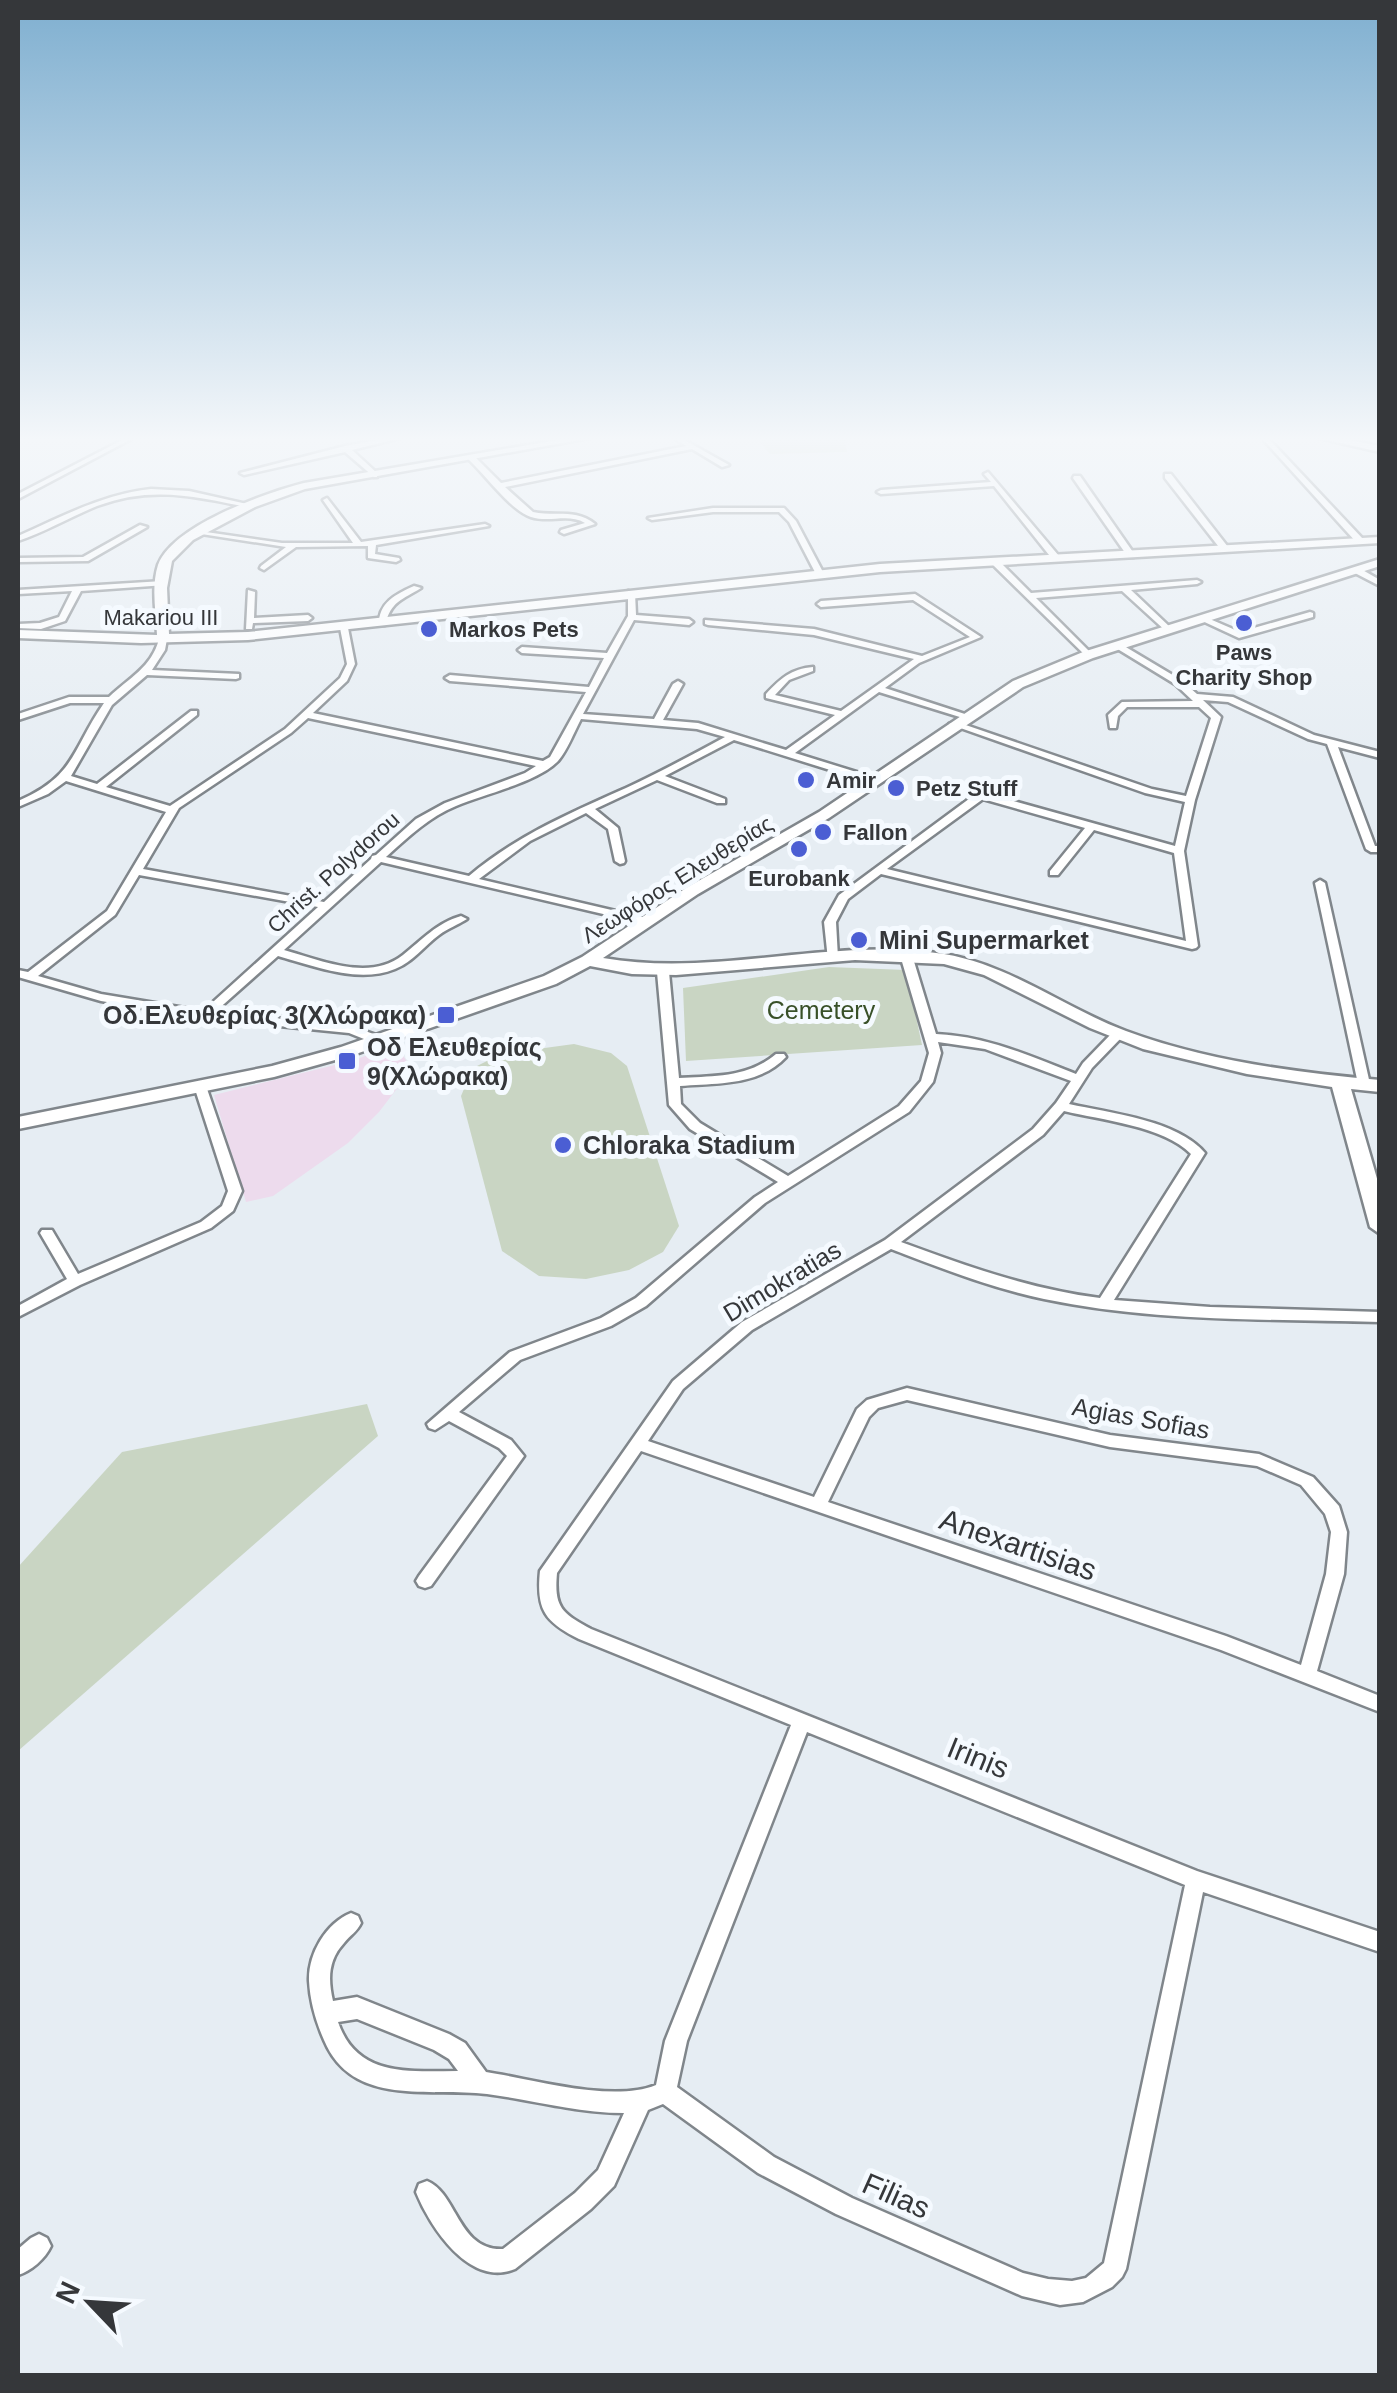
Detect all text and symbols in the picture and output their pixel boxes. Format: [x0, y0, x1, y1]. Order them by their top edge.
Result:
street label: Makariou III [104, 605, 218, 630]
marker: Paws Charity Shop [1233, 612, 1255, 634]
place label: Markos Pets [449, 617, 579, 642]
marker: Markos Pets [418, 618, 440, 640]
place label: Paws Charity Shop [1176, 640, 1312, 690]
place label: Amir [826, 768, 877, 793]
marker: Amir [795, 769, 817, 791]
place label: Petz Stuff [916, 776, 1018, 801]
marker: Petz Stuff [885, 777, 907, 799]
street label: Christ. Polydorou [262, 807, 404, 938]
street label: Λεωφόρος Ελευθερίας [577, 811, 777, 948]
place label: Fallon [843, 820, 908, 845]
marker: Fallon [812, 821, 834, 843]
marker: Eurobank [788, 838, 810, 860]
place label: Eurobank [748, 866, 850, 891]
place label: Mini Supermarket [879, 926, 1089, 954]
marker: Mini Supermarket [848, 929, 870, 951]
park label: Cemetery [767, 996, 876, 1024]
place label: Οδ.Ελευθερίας 3(Χλώρακα) [103, 1001, 426, 1030]
marker: Οδ.Ελευθερίας 3(Χλώρακα) [435, 1004, 457, 1026]
place label: Οδ Ελευθερίας 9(Χλώρακα) [367, 1033, 542, 1090]
marker: Οδ Ελευθερίας 9(Χλώρακα) [336, 1050, 358, 1072]
place label: Chloraka Stadium [583, 1131, 796, 1159]
marker: Chloraka Stadium [552, 1134, 574, 1156]
street label: Dimokratias [718, 1235, 846, 1327]
street label: Agias Sofias [1070, 1392, 1212, 1444]
street label: Anexartisias [936, 1502, 1101, 1587]
street label: Irinis [943, 1730, 1014, 1785]
street label: Filias [858, 2166, 935, 2225]
north arrow [40, 2253, 140, 2353]
text: N [49, 2277, 86, 2308]

